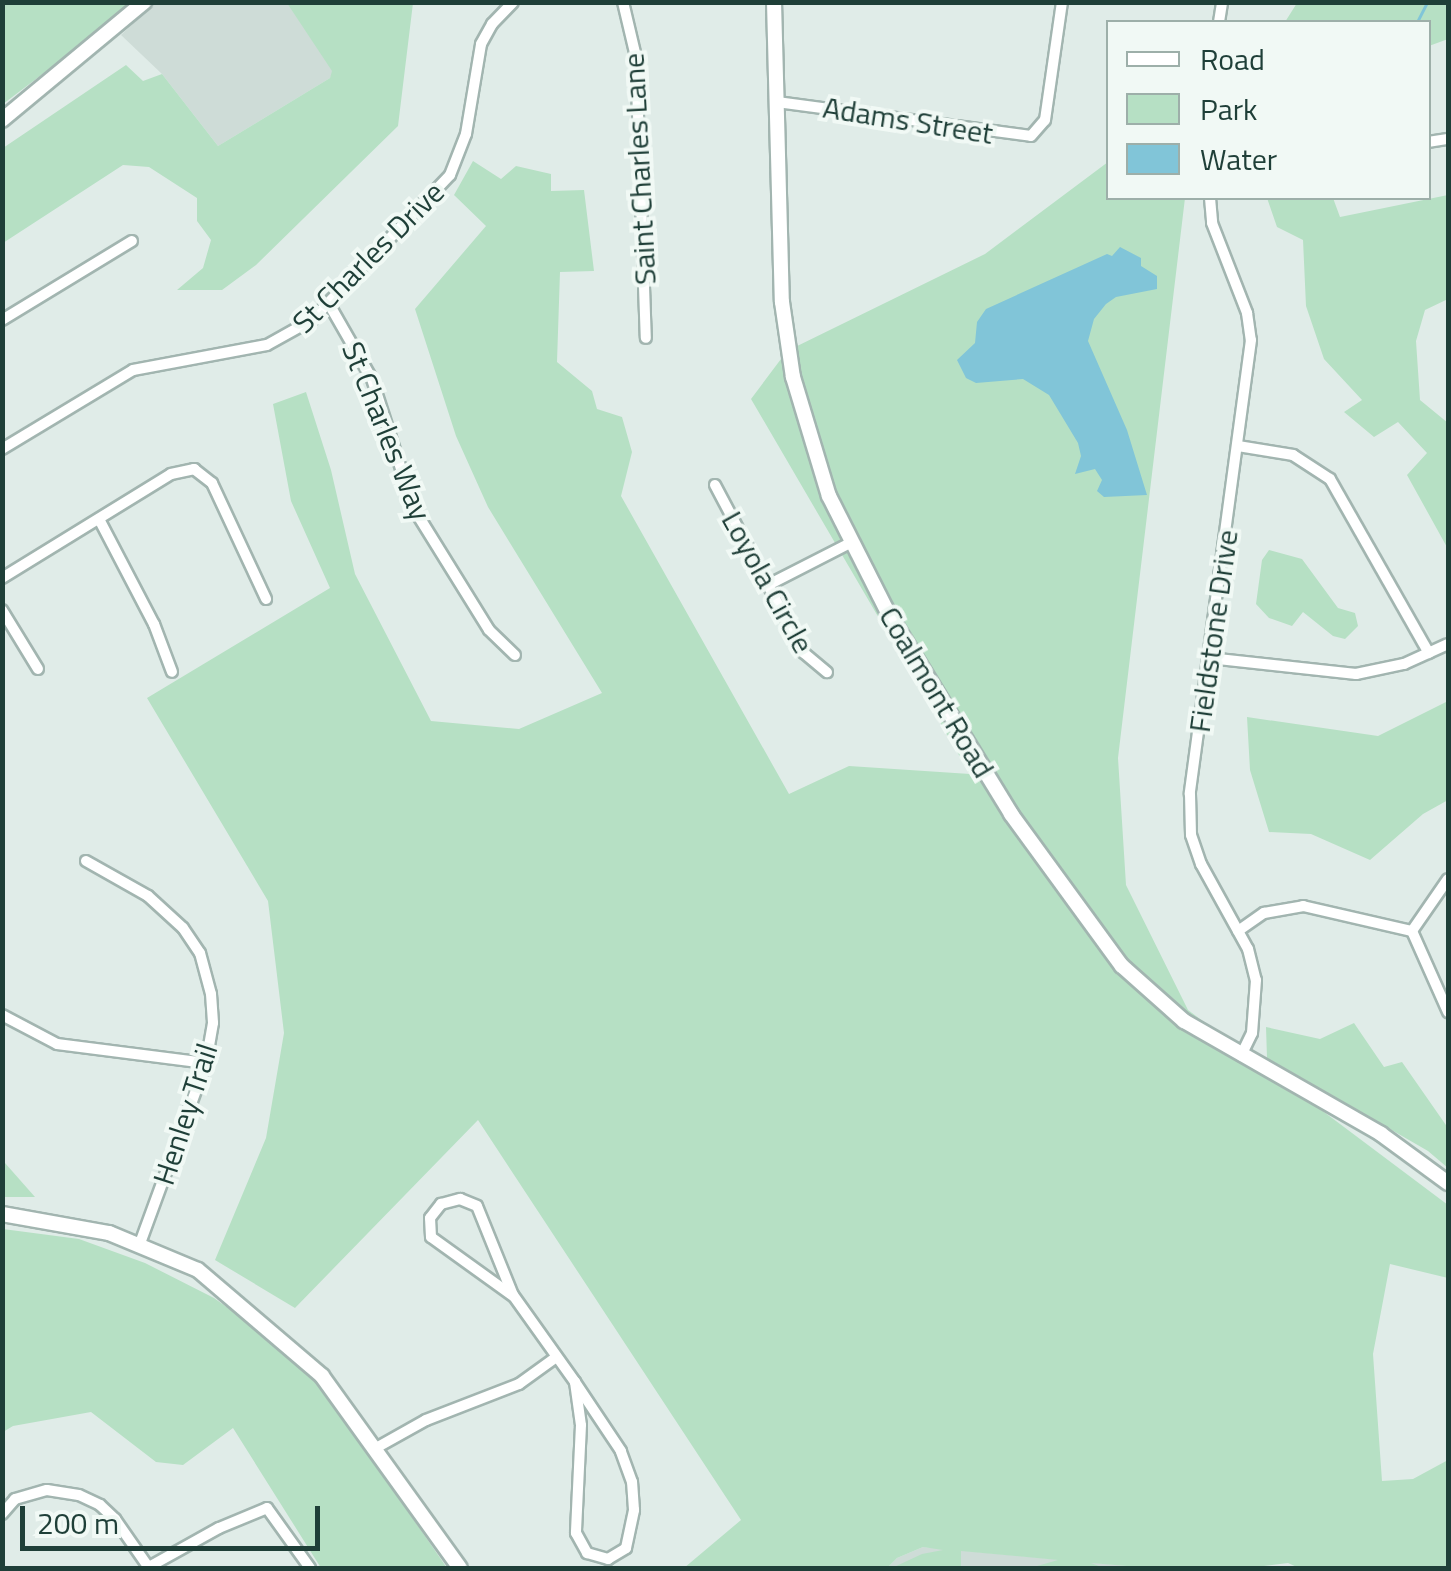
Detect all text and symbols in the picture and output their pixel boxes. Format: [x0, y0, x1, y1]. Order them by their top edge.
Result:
legend [1106, 20, 1431, 200]
text: Road [1200, 36, 1265, 82]
street label: Saint Charles Lane [615, 52, 663, 286]
text: Park [1200, 86, 1257, 132]
street label: Adams Street [820, 89, 996, 151]
text: Water [1200, 136, 1277, 182]
street label: St Charles Drive [285, 174, 451, 340]
street label: St Charles Way [335, 337, 439, 525]
street label: Loyola Circle [714, 505, 822, 659]
street label: Fieldstone Drive [1181, 527, 1245, 735]
street label: Coalmont Road [872, 600, 1002, 784]
street label: Henley Trail [145, 1039, 225, 1189]
scale bar [25, 1486, 325, 1548]
text: 200 m [37, 1500, 119, 1546]

